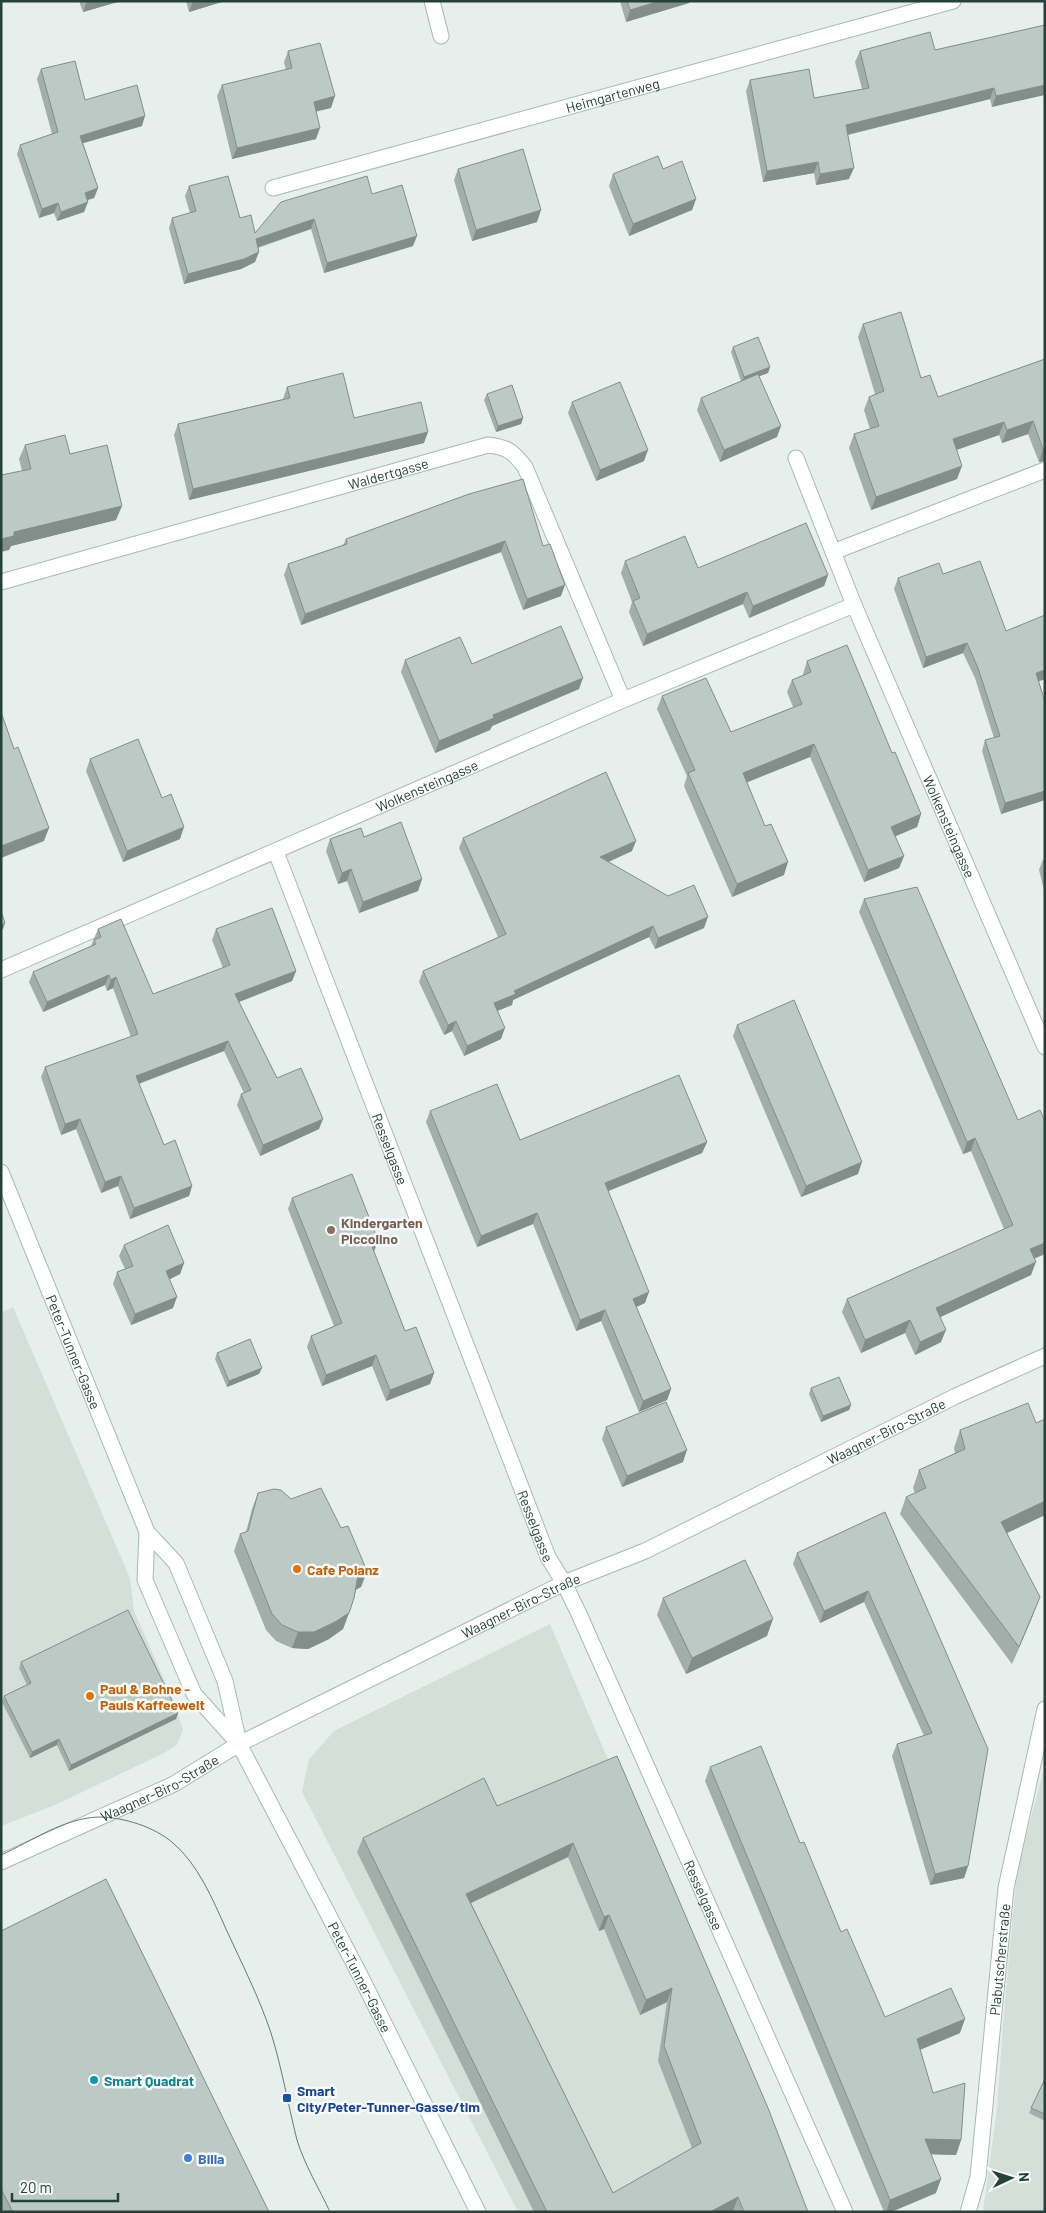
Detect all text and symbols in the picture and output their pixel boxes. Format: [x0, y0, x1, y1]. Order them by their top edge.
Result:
street label: Heimgartenweg [564, 74, 661, 116]
street label: Waldertgasse [346, 454, 430, 493]
street label: Wolkensteingasse [373, 756, 480, 815]
street label: Wolkensteingasse [920, 772, 979, 880]
street label: Resselgasse [369, 1111, 412, 1187]
place label: Kindergarten Piccolino [341, 1214, 423, 1247]
marker: Kindergarten Piccolino [325, 1224, 337, 1236]
street label: Peter-Tunner-Gasse [43, 1292, 105, 1411]
street label: Waagner-Biro-Straße [824, 1394, 948, 1468]
street label: Resselgasse [514, 1487, 557, 1565]
place label: Cafe Polanz [307, 1561, 379, 1578]
marker: Cafe Polanz [291, 1563, 303, 1575]
street label: Waagner-Biro-Straße [458, 1569, 582, 1641]
place label: Paul & Bohne - Pauls Kaffeewelt [100, 1680, 205, 1713]
marker: Paul & Bohne - Pauls Kaffeewelt [84, 1690, 96, 1702]
street label: Waagner-Biro-Straße [98, 1750, 221, 1825]
street label: Resselgasse [681, 1857, 727, 1933]
street label: Plabutscherstraße [985, 1903, 1013, 2016]
street label: Peter-Tunner-Gasse [325, 1919, 396, 2035]
place label: Smart Quadrat [104, 2072, 194, 2089]
marker: Smart Quadrat [88, 2074, 100, 2086]
place label: Smart City/Peter-Tunner-Gasse/tim [297, 2082, 480, 2115]
marker: Smart City/Peter-Tunner-Gasse/tim [281, 2092, 293, 2104]
place label: Billa [198, 2150, 224, 2167]
marker: Billa [182, 2152, 194, 2164]
north arrow [986, 2153, 1036, 2203]
scale bar [12, 2170, 119, 2202]
text: N [1016, 2172, 1033, 2182]
text: 20 m [20, 2178, 52, 2196]

